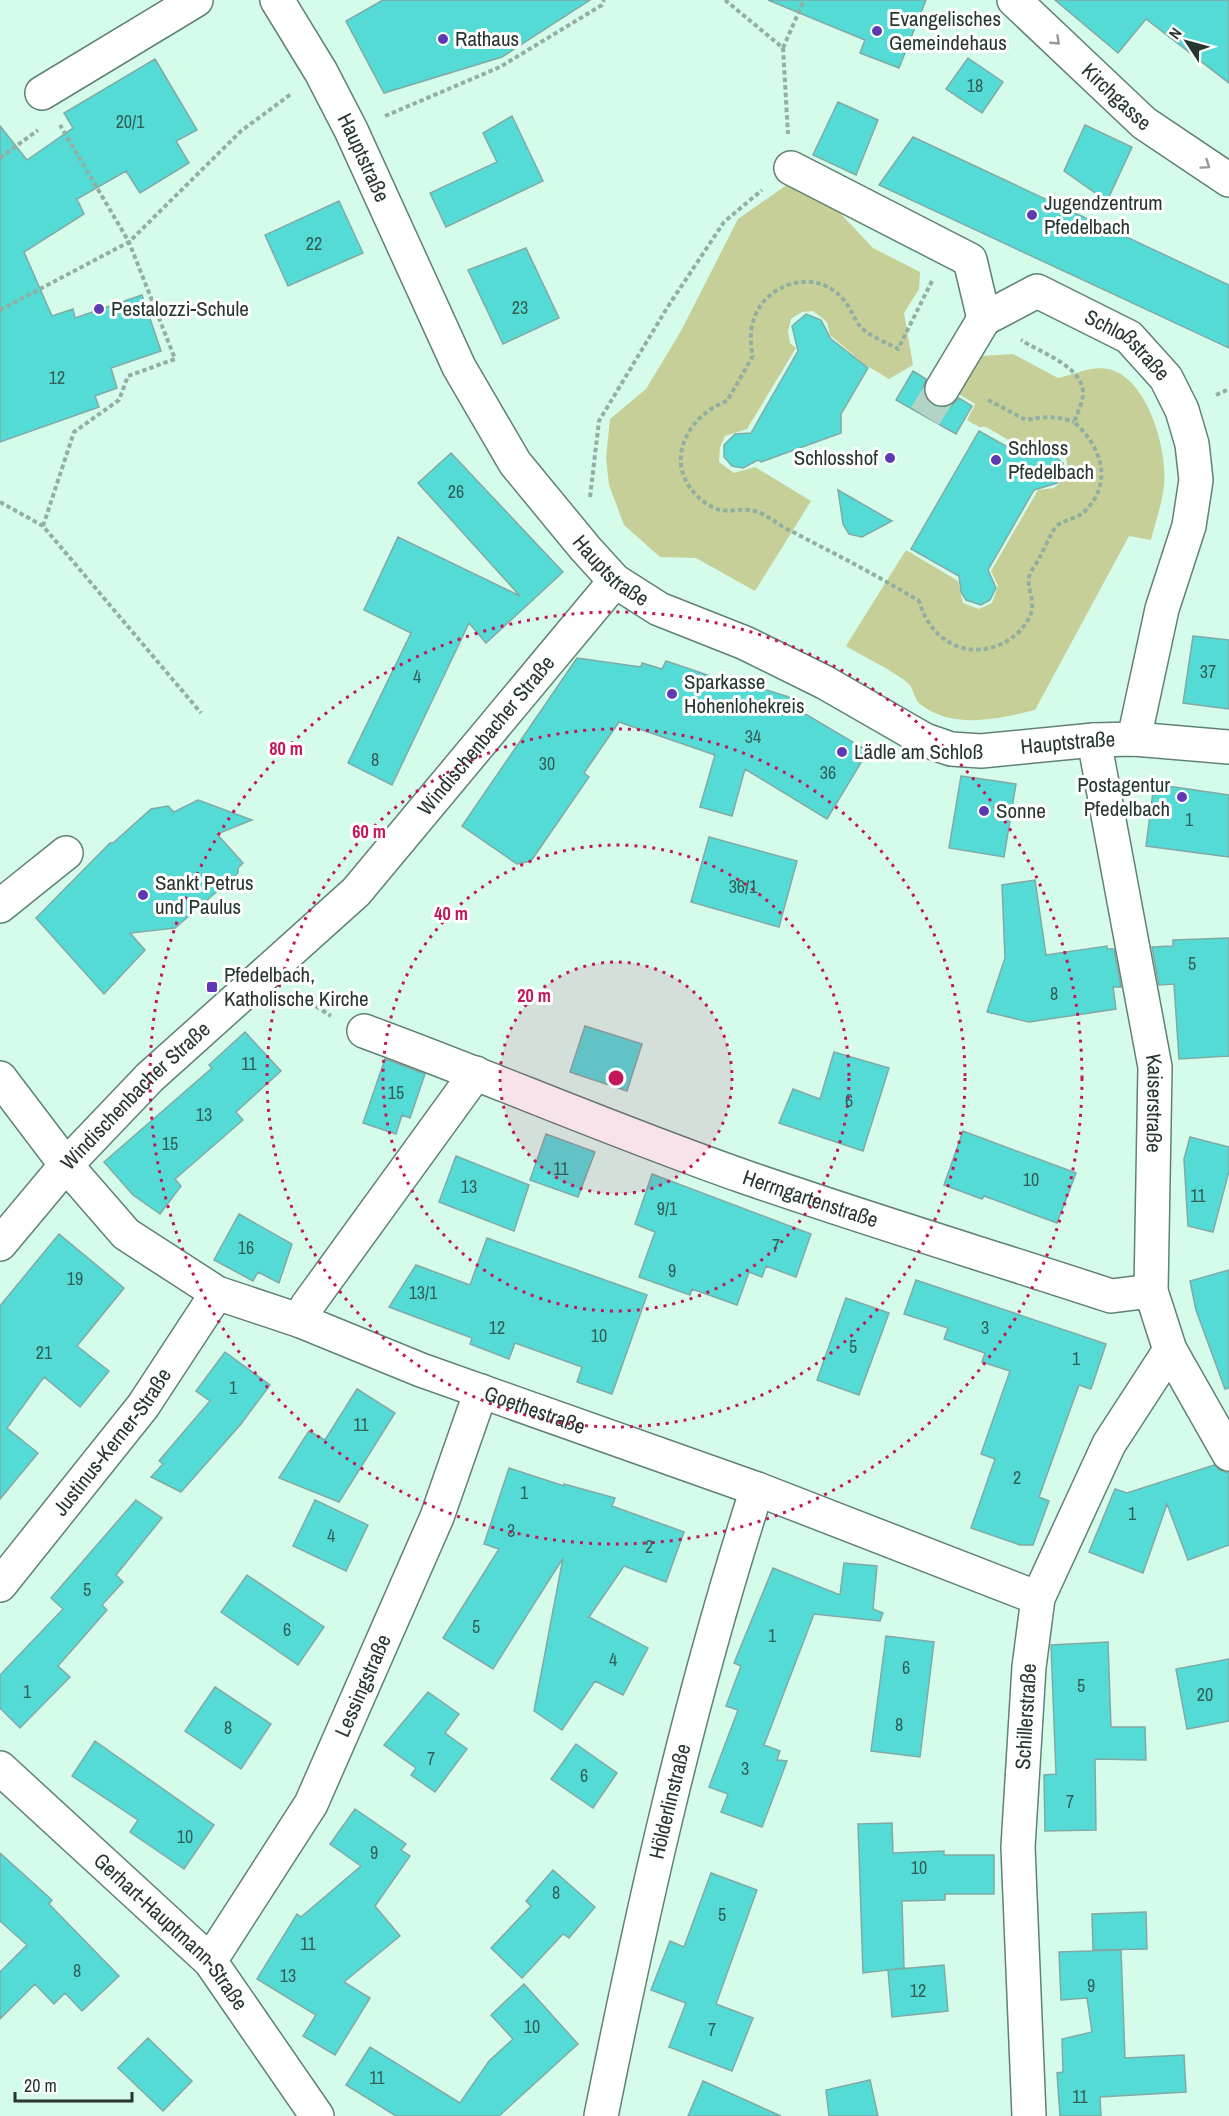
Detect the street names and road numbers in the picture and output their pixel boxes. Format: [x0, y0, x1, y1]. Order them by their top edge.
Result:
street label: Kirchgasse [1075, 56, 1157, 137]
street label: Hauptstraße [331, 108, 397, 207]
street label: Schloßstraße [1080, 302, 1177, 387]
street label: Hauptstraße [566, 529, 655, 613]
street label: Windischenbacher Straße [411, 649, 561, 821]
street label: Hauptstraße [1019, 724, 1115, 761]
street label: Windischenbacher Straße [54, 1015, 216, 1176]
street label: Kaiserstraße [1139, 1052, 1170, 1153]
street label: Herrngartenstraße [739, 1162, 882, 1234]
street label: Justinus-Kerner-Straße [46, 1362, 178, 1522]
street label: Goethestraße [480, 1379, 589, 1441]
street label: Lessingstraße [327, 1630, 398, 1741]
street label: Schillerstraße [1008, 1662, 1043, 1770]
street label: Hölderlinstraße [642, 1741, 697, 1862]
street label: Gerhart-Hauptmann-Straße [87, 1846, 255, 2016]

